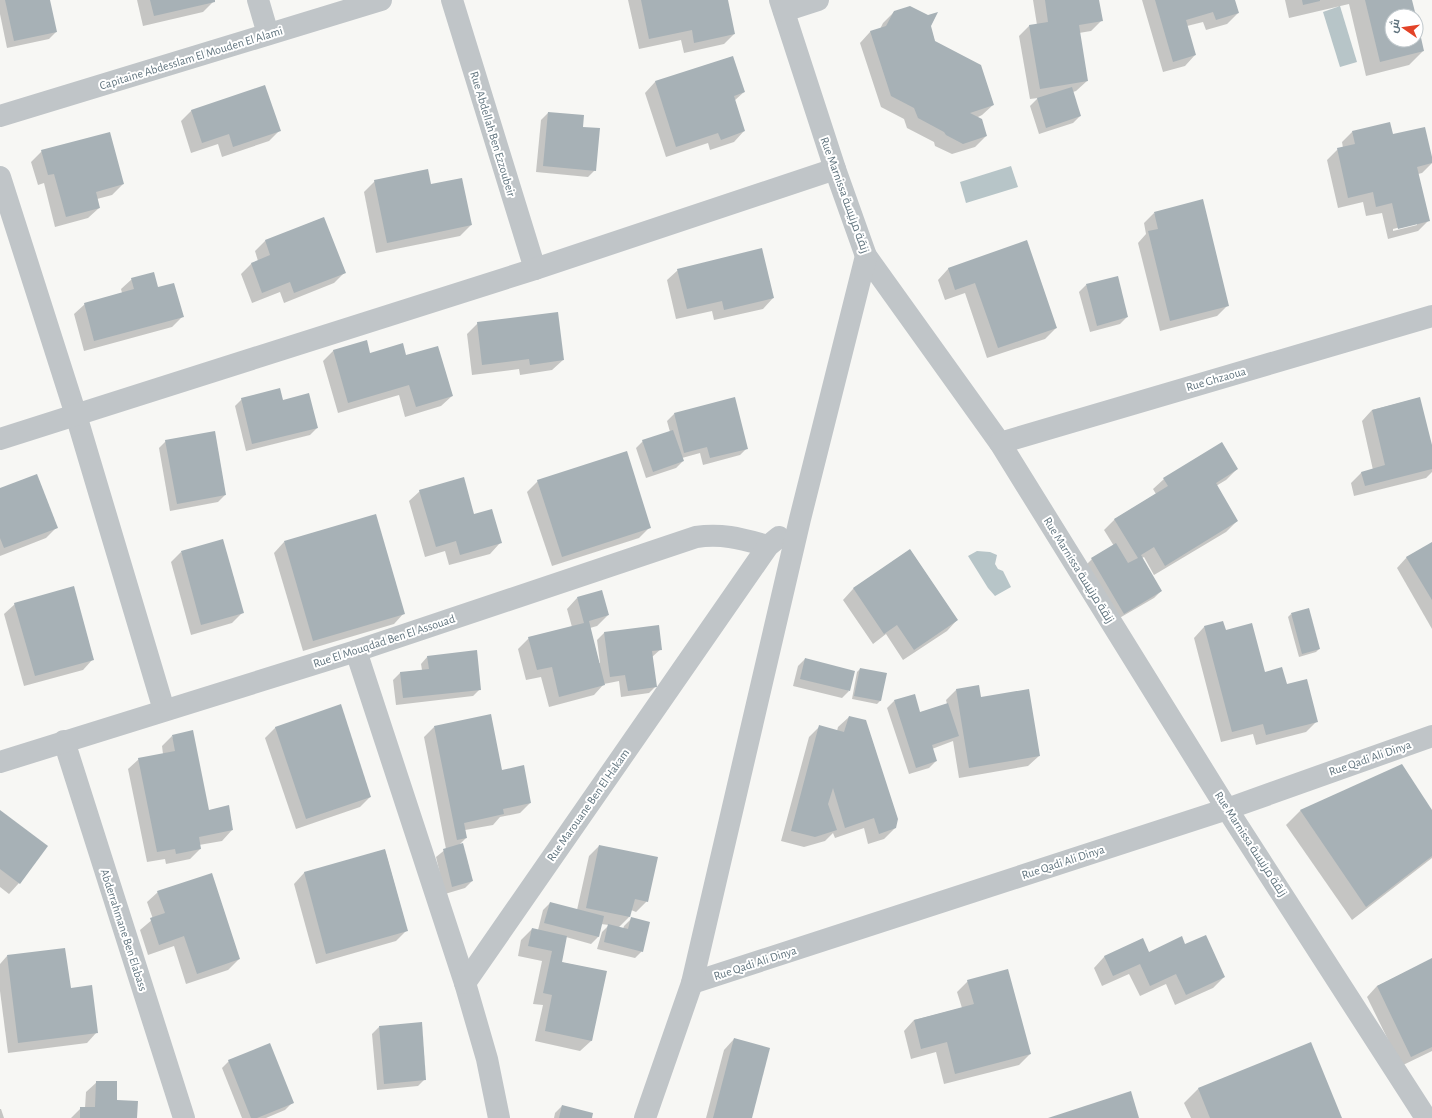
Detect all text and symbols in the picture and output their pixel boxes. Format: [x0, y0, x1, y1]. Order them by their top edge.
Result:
north arrow [1384, 8, 1424, 48]
text: ش [1388, 18, 1403, 34]
street label: Capitaine Abdesslam El Mouden El Alami [98, 24, 284, 92]
street label: Rue Abdellah Ben Ezzoubeir [468, 70, 518, 198]
street label: Rue Marnissa زنقة مرنيسة [817, 135, 872, 255]
street label: Rue Ghzaoua [1185, 365, 1248, 393]
street label: Rue Marnissa زنقة مرنيسة [1041, 515, 1117, 626]
street label: Rue El Mouqdad Ben El Assouad [312, 612, 456, 670]
street label: Rue Qadi Ali Dinya [1327, 738, 1413, 779]
street label: Rue Marouane Ben El Hakam [545, 747, 631, 863]
street label: Rue Marnissa زنقة مرنيسة [1212, 789, 1289, 899]
street label: Rue Qadi Ali Dinya [1020, 843, 1107, 882]
street label: Abderrahmane Ben Elabass [99, 867, 149, 993]
street label: Rue Qadi Ali Dinya [712, 944, 799, 983]

